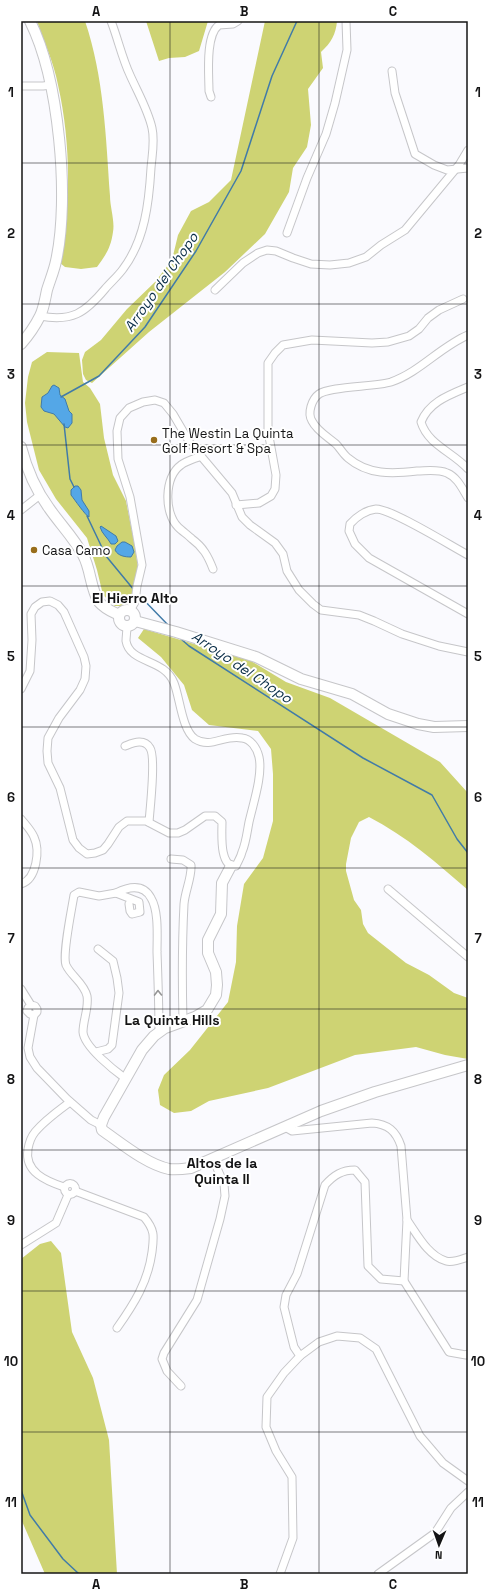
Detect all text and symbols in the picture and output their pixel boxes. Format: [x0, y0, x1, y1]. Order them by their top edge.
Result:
text: A [92, 3, 101, 20]
text: B [240, 3, 249, 20]
text: C [389, 3, 397, 20]
text: 1 [8, 84, 14, 101]
text: 1 [475, 84, 481, 101]
text: 2 [7, 225, 15, 242]
text: 2 [474, 225, 482, 242]
water label: Arroyo del Chopo [120, 229, 202, 335]
text: 3 [7, 366, 15, 383]
text: 3 [474, 366, 482, 383]
place label: The Westin La Quinta Golf Resort & Spa [162, 425, 294, 457]
marker: The Westin La Quinta Golf Resort & Spa [149, 435, 159, 445]
text: 4 [7, 507, 15, 524]
text: 4 [474, 507, 482, 524]
place label: Casa Camo [42, 542, 110, 559]
marker: Casa Camo [29, 545, 39, 555]
district label: El Hierro Alto [92, 589, 178, 607]
water label: Arroyo del Chopo [189, 627, 296, 707]
text: 5 [7, 648, 15, 665]
text: 5 [474, 648, 482, 665]
text: 6 [7, 789, 15, 806]
text: 6 [474, 789, 482, 806]
text: 7 [7, 930, 15, 947]
text: 7 [474, 930, 482, 947]
one-way arrow [154, 990, 163, 996]
district label: La Quinta Hills [124, 1011, 220, 1029]
text: 8 [7, 1071, 15, 1088]
text: 8 [474, 1071, 482, 1088]
district label: Altos de la Quinta II [187, 1154, 257, 1188]
text: 9 [7, 1212, 15, 1229]
text: 9 [474, 1212, 482, 1229]
text: 10 [4, 1353, 18, 1370]
text: 10 [471, 1353, 485, 1370]
text: 11 [5, 1494, 17, 1511]
text: 11 [472, 1494, 484, 1511]
north arrow [419, 1525, 459, 1565]
text: N [435, 1548, 443, 1562]
text: A [92, 1576, 101, 1593]
text: B [240, 1576, 249, 1593]
text: C [389, 1576, 397, 1593]

